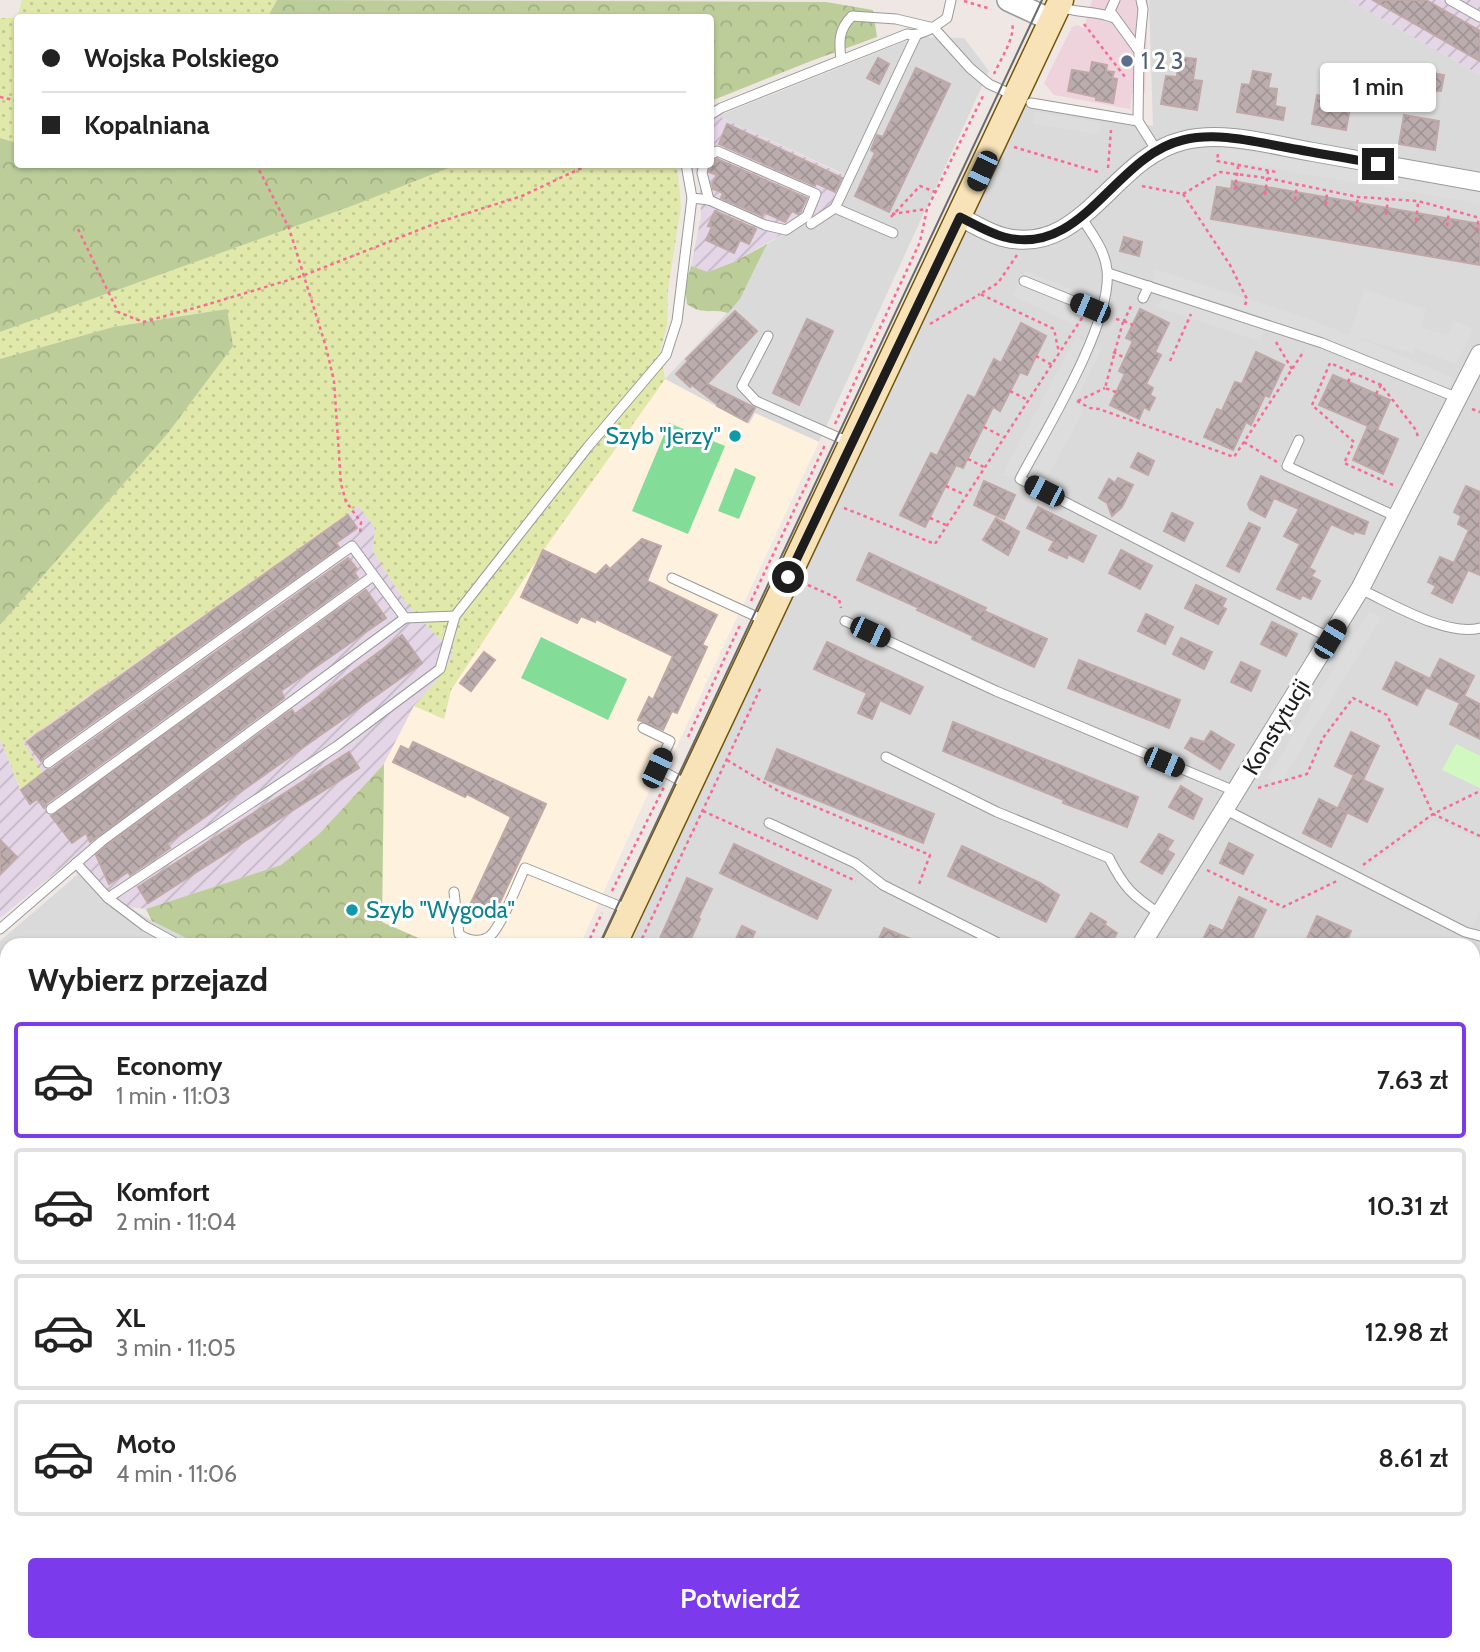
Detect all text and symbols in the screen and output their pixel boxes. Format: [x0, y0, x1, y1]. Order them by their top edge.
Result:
text: Wojska Polskiego [84, 42, 279, 74]
place label: 1 2 3 [1141, 47, 1183, 75]
marker: 1 2 3 [1119, 53, 1135, 69]
callout: 1 min [1320, 62, 1436, 111]
text: 1 min [1352, 73, 1404, 101]
text: Kopalniana [84, 109, 210, 141]
car [964, 148, 1001, 194]
route end [1362, 148, 1394, 180]
car [1067, 290, 1114, 326]
place label: Szyb "Jerzy" [606, 422, 721, 450]
marker: Szyb "Jerzy" [727, 428, 743, 444]
car [1021, 472, 1068, 510]
route start [772, 561, 804, 593]
car [847, 614, 894, 650]
car [1311, 616, 1350, 662]
street label: Konstytucji [1237, 674, 1315, 780]
car [1141, 744, 1188, 780]
car [639, 745, 676, 791]
place label: Szyb "Wygoda" [366, 896, 515, 924]
marker: Szyb "Wygoda" [344, 902, 360, 918]
text: Wybierz przejazd [28, 960, 268, 999]
icon: car [32, 1049, 95, 1112]
text: Economy [116, 1050, 222, 1082]
text: 7.63 zł [1377, 1064, 1448, 1096]
text: 1 min · 11:03 [116, 1082, 231, 1110]
icon: car [32, 1175, 95, 1238]
text: Komfort [116, 1176, 210, 1208]
text: 10.31 zł [1367, 1190, 1448, 1222]
text: 2 min · 11:04 [116, 1208, 236, 1236]
icon: car [32, 1301, 95, 1364]
text: XL [116, 1302, 145, 1334]
text: 12.98 zł [1365, 1316, 1448, 1348]
text: 3 min · 11:05 [116, 1334, 236, 1362]
icon: car [32, 1427, 95, 1490]
text: Moto [116, 1428, 176, 1460]
text: 8.61 zł [1378, 1442, 1448, 1474]
text: 4 min · 11:06 [116, 1460, 237, 1488]
button: Potwierdź [28, 1558, 1452, 1638]

